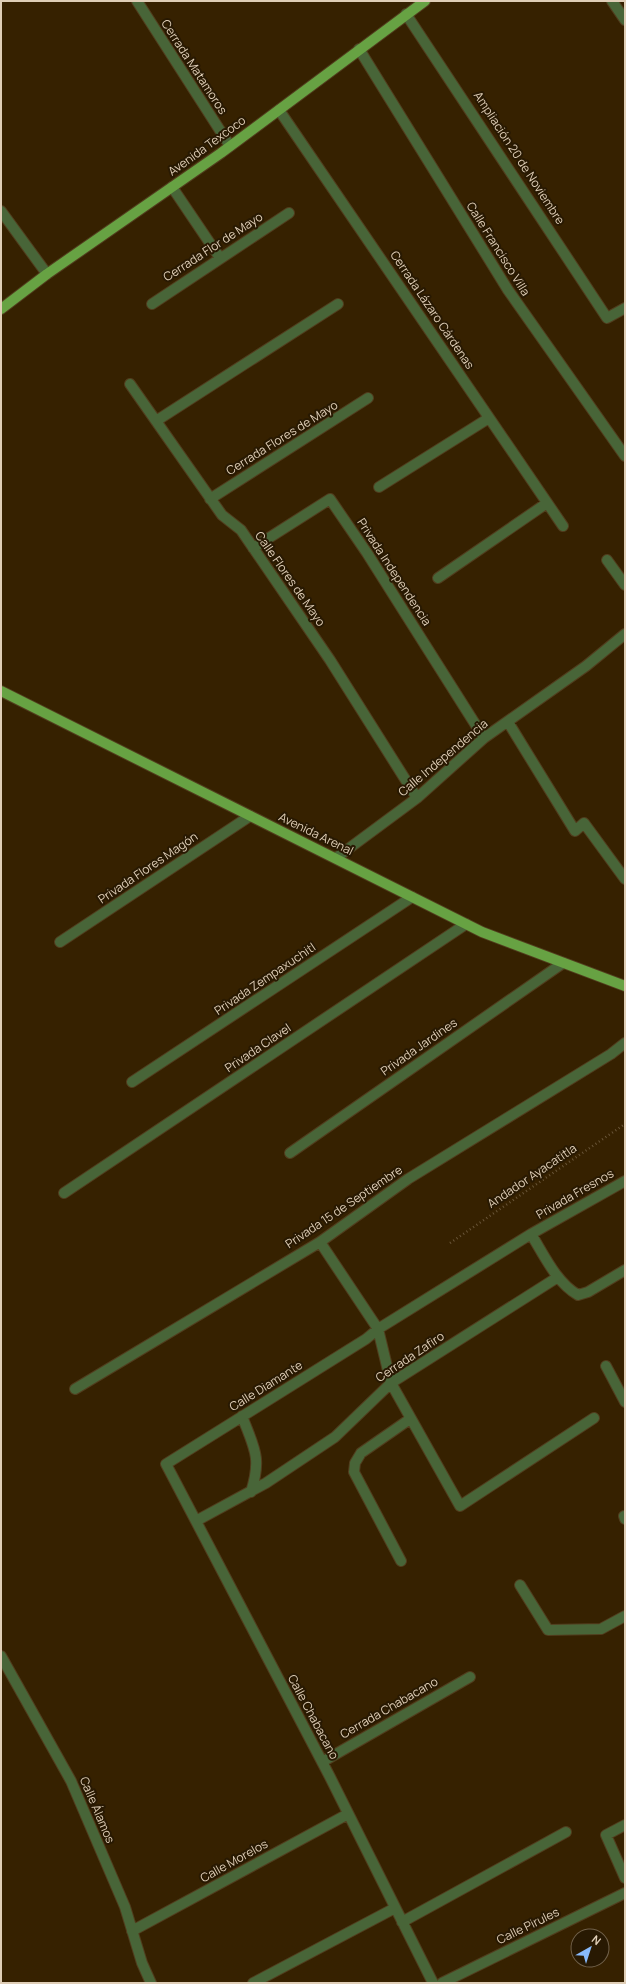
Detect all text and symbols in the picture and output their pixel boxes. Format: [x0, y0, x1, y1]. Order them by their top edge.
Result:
street label: Cerrada Matamoros [157, 16, 231, 117]
street label: Ampliación 20 de Noviembre [470, 88, 569, 228]
street label: Avenida Texcoco [164, 112, 249, 180]
street label: Calle Francisco Villa [463, 199, 534, 299]
street label: Cerrada Flor de Mayo [160, 208, 266, 285]
street label: Cerrada Lázaro Cárdenas [386, 247, 478, 372]
street label: Cerrada Flores de Mayo [223, 396, 341, 479]
street label: Privada Independencia [353, 515, 436, 629]
street label: Calle Flores de Mayo [251, 528, 330, 630]
street label: Calle Independencia [394, 715, 491, 800]
street label: Avenida Arenal [276, 808, 356, 859]
street label: Privada Flores Magón [95, 828, 201, 907]
street label: Privada Zempaxuchitl [211, 938, 319, 1019]
street label: Privada Jardines [377, 1014, 460, 1079]
street label: Privada Clavel [221, 1019, 294, 1076]
street label: Andador Ayacatitla [484, 1139, 580, 1212]
street label: Privada 15 de Septiembre [282, 1161, 406, 1252]
street label: Privada Fresnos [533, 1164, 617, 1223]
street label: Cerrada Zafiro [372, 1327, 447, 1386]
street label: Calle Diamante [226, 1356, 306, 1415]
street label: Calle Chabacano [284, 1671, 343, 1762]
street label: Cerrada Chabacano [337, 1673, 441, 1743]
street label: Calle Álamos [76, 1774, 119, 1846]
street label: Calle Morelos [197, 1835, 271, 1886]
street label: Calle Pirules [494, 1903, 562, 1948]
north arrow [570, 1928, 610, 1968]
text: N [589, 1932, 604, 1948]

